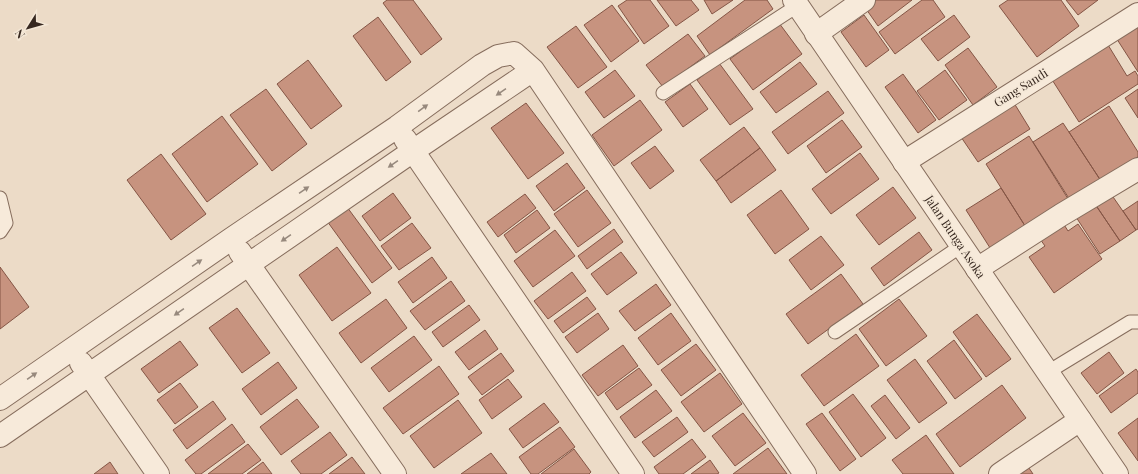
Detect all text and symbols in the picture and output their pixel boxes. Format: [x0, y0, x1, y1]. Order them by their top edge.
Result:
north arrow [8, 8, 48, 48]
text: N [11, 27, 28, 42]
street label: Gang Sandi [990, 64, 1051, 110]
one-way arrow [495, 88, 507, 95]
one-way arrow [418, 105, 428, 113]
one-way arrow [388, 160, 398, 168]
one-way arrow [299, 186, 310, 194]
street label: Jalan Bunga Asoka [921, 191, 990, 281]
one-way arrow [281, 234, 292, 242]
one-way arrow [191, 259, 202, 267]
one-way arrow [174, 308, 185, 316]
one-way arrow [27, 372, 37, 380]

